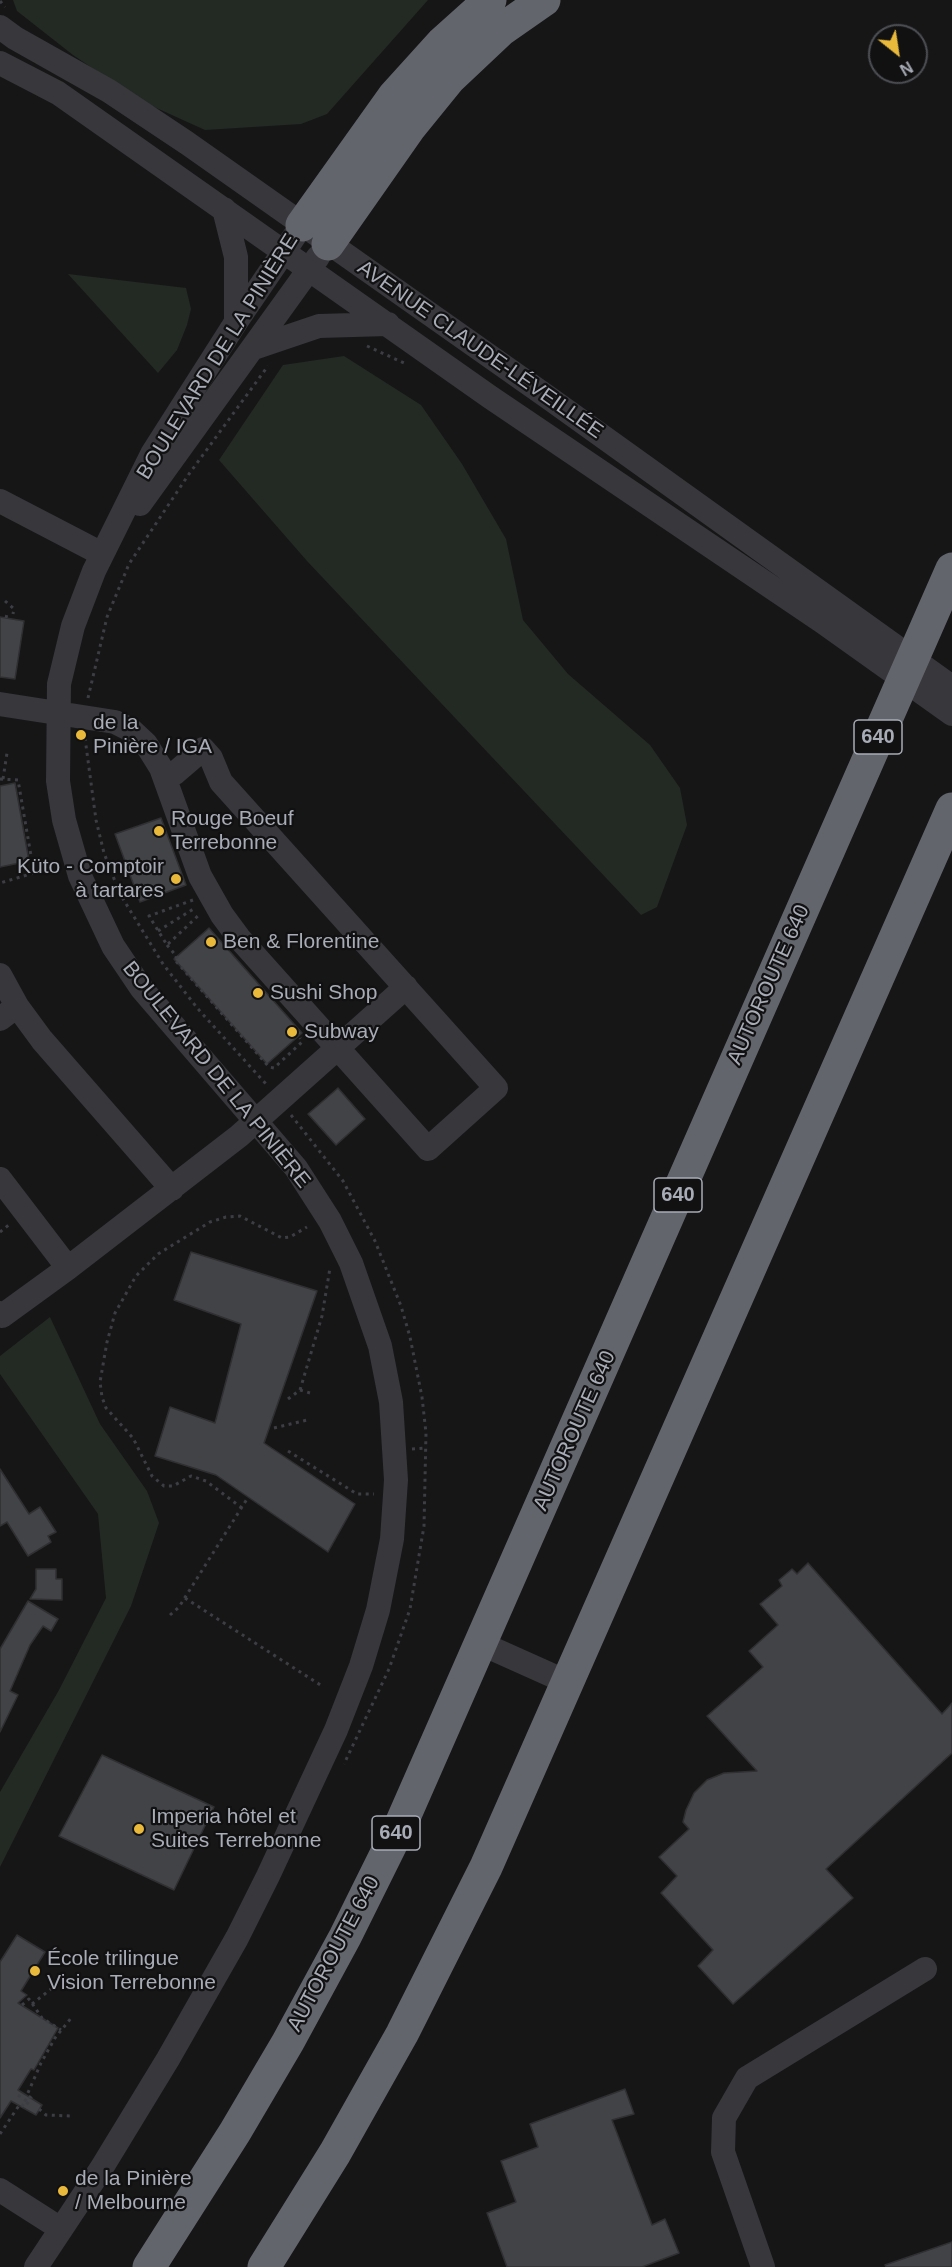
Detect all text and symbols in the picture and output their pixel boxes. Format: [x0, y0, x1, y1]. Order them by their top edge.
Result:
north arrow [868, 24, 928, 84]
text: N [897, 58, 916, 79]
street label: BOULEVARD DE LA PINIÈRE [132, 230, 304, 484]
street label: AVENUE CLAUDE-LÉVEILLÉE [352, 255, 608, 445]
place label: de la Pinière / IGA [93, 710, 212, 760]
road number: 640 [854, 720, 902, 754]
marker: de la Pinière / IGA [74, 728, 88, 742]
place label: Rouge Boeuf Terrebonne [171, 806, 294, 856]
marker: Rouge Boeuf Terrebonne [152, 824, 166, 838]
place label: Küto - Comptoir à tartares [17, 854, 164, 904]
marker: Küto - Comptoir à tartares [169, 872, 183, 886]
street label: AUTOROUTE 640 [722, 901, 816, 1069]
place label: Ben & Florentine [223, 929, 379, 955]
marker: Ben & Florentine [204, 935, 218, 949]
street label: BOULEVARD DE LA PINIÈRE [117, 957, 315, 1193]
place label: Sushi Shop [270, 980, 377, 1006]
marker: Sushi Shop [251, 986, 265, 1000]
place label: Subway [304, 1019, 379, 1045]
marker: Subway [285, 1025, 299, 1039]
road number: 640 [654, 1178, 702, 1212]
street label: AUTOROUTE 640 [528, 1347, 622, 1515]
place label: Imperia hôtel et Suites Terrebonne [151, 1804, 321, 1854]
road number: 640 [372, 1816, 420, 1850]
marker: Imperia hôtel et Suites Terrebonne [132, 1822, 146, 1836]
street label: AUTOROUTE 640 [282, 1872, 386, 2036]
place label: École trilingue Vision Terrebonne [47, 1946, 216, 1996]
marker: École trilingue Vision Terrebonne [28, 1964, 42, 1978]
place label: de la Pinière / Melbourne [75, 2166, 192, 2216]
marker: de la Pinière / Melbourne [56, 2184, 70, 2198]

